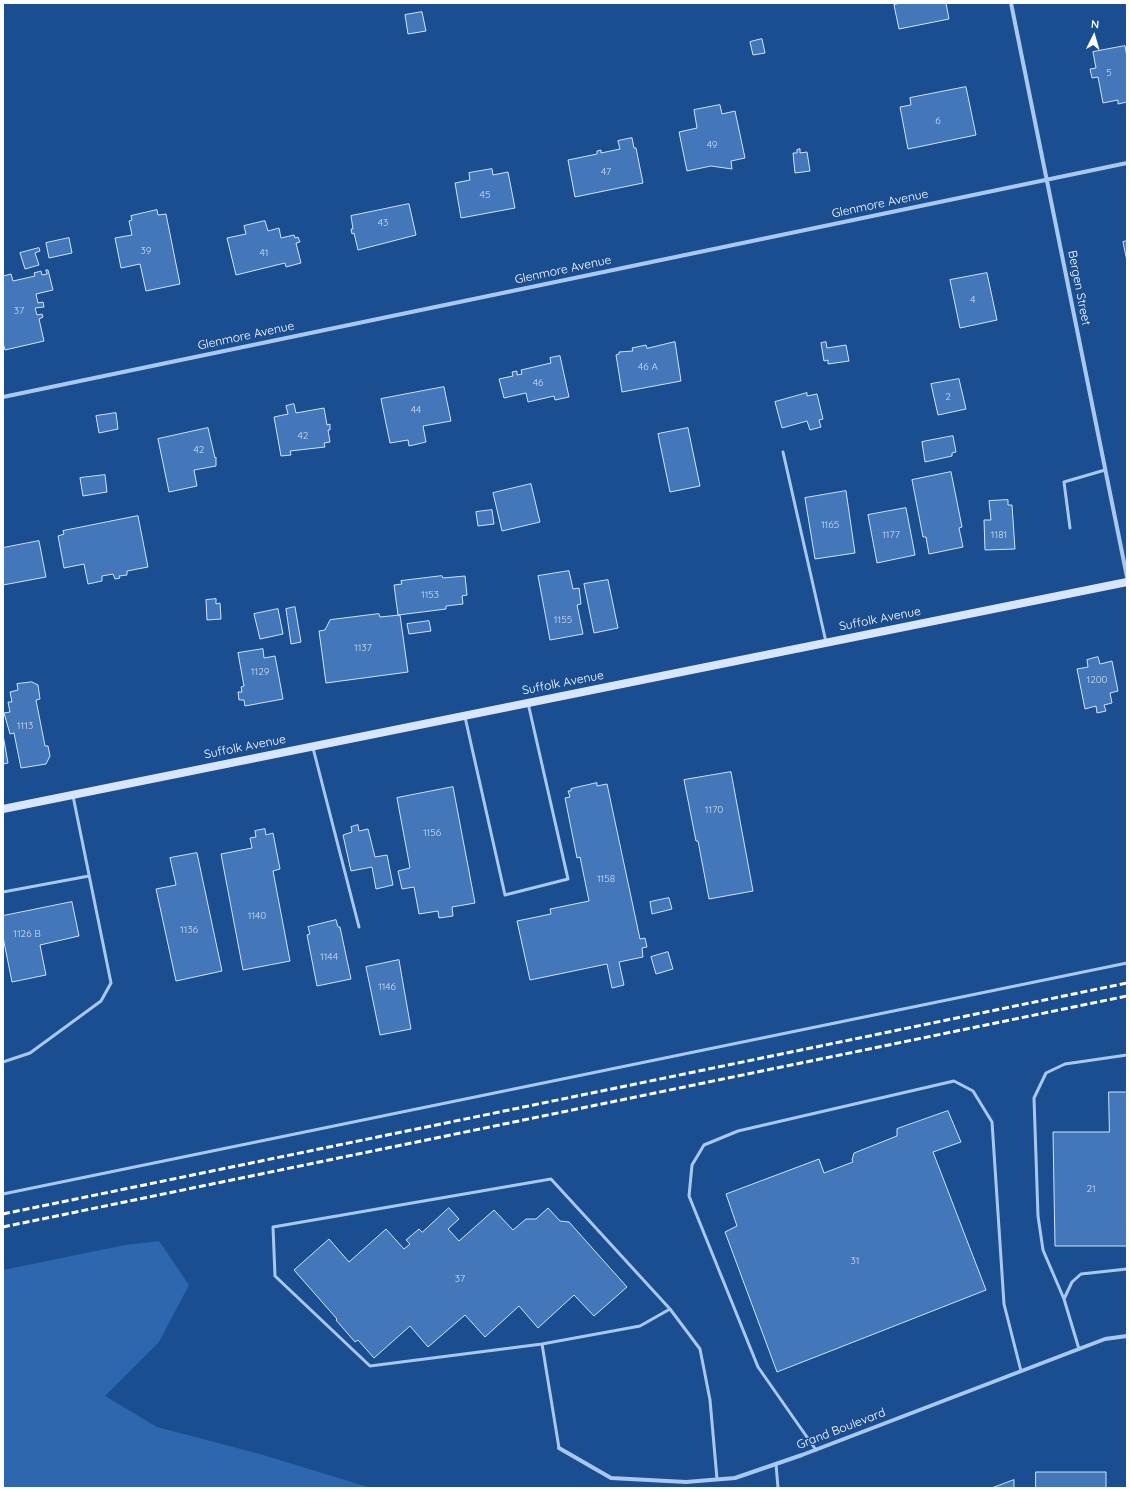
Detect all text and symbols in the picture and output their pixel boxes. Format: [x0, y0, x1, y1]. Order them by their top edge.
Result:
north arrow [1074, 16, 1114, 56]
text: N [1090, 17, 1100, 31]
house number: 5 [1106, 67, 1112, 79]
house number: 6 [935, 115, 941, 127]
house number: 49 [707, 139, 717, 151]
house number: 47 [601, 166, 611, 178]
street label: Glenmore Avenue [830, 187, 930, 221]
house number: 45 [480, 189, 490, 201]
house number: 43 [378, 217, 388, 229]
house number: 39 [141, 245, 151, 257]
house number: 41 [260, 247, 268, 259]
street label: Bergen Street [1065, 249, 1093, 327]
street label: Glenmore Avenue [513, 253, 613, 287]
house number: 4 [970, 294, 976, 306]
house number: 37 [14, 305, 24, 317]
street label: Glenmore Avenue [196, 319, 296, 353]
house number: 46 A [638, 361, 658, 373]
house number: 46 [533, 377, 543, 389]
house number: 2 [945, 391, 951, 403]
house number: 44 [411, 404, 421, 416]
house number: 42 [298, 430, 308, 442]
house number: 42 [194, 444, 204, 456]
house number: 1165 [821, 519, 839, 531]
house number: 1177 [882, 529, 900, 541]
house number: 1181 [991, 529, 1007, 541]
house number: 1153 [421, 589, 439, 601]
street label: Suffolk Avenue [838, 604, 922, 634]
house number: 1155 [554, 614, 572, 626]
house number: 1137 [354, 642, 372, 654]
house number: 1129 [251, 666, 269, 678]
street label: Suffolk Avenue [521, 668, 605, 698]
house number: 1200 [1086, 674, 1108, 686]
house number: 1113 [17, 720, 33, 732]
street label: Suffolk Avenue [203, 732, 287, 762]
house number: 1170 [705, 804, 723, 816]
house number: 1156 [423, 827, 441, 839]
house number: 1158 [597, 873, 615, 885]
house number: 1140 [248, 910, 266, 922]
house number: 1136 [180, 924, 198, 936]
house number: 1126 B [13, 928, 41, 940]
house number: 1144 [320, 951, 338, 963]
house number: 1146 [378, 981, 396, 993]
house number: 21 [1086, 1183, 1096, 1195]
house number: 31 [851, 1255, 859, 1267]
house number: 37 [455, 1273, 465, 1285]
street label: Grand Boulevard [795, 1405, 887, 1453]

